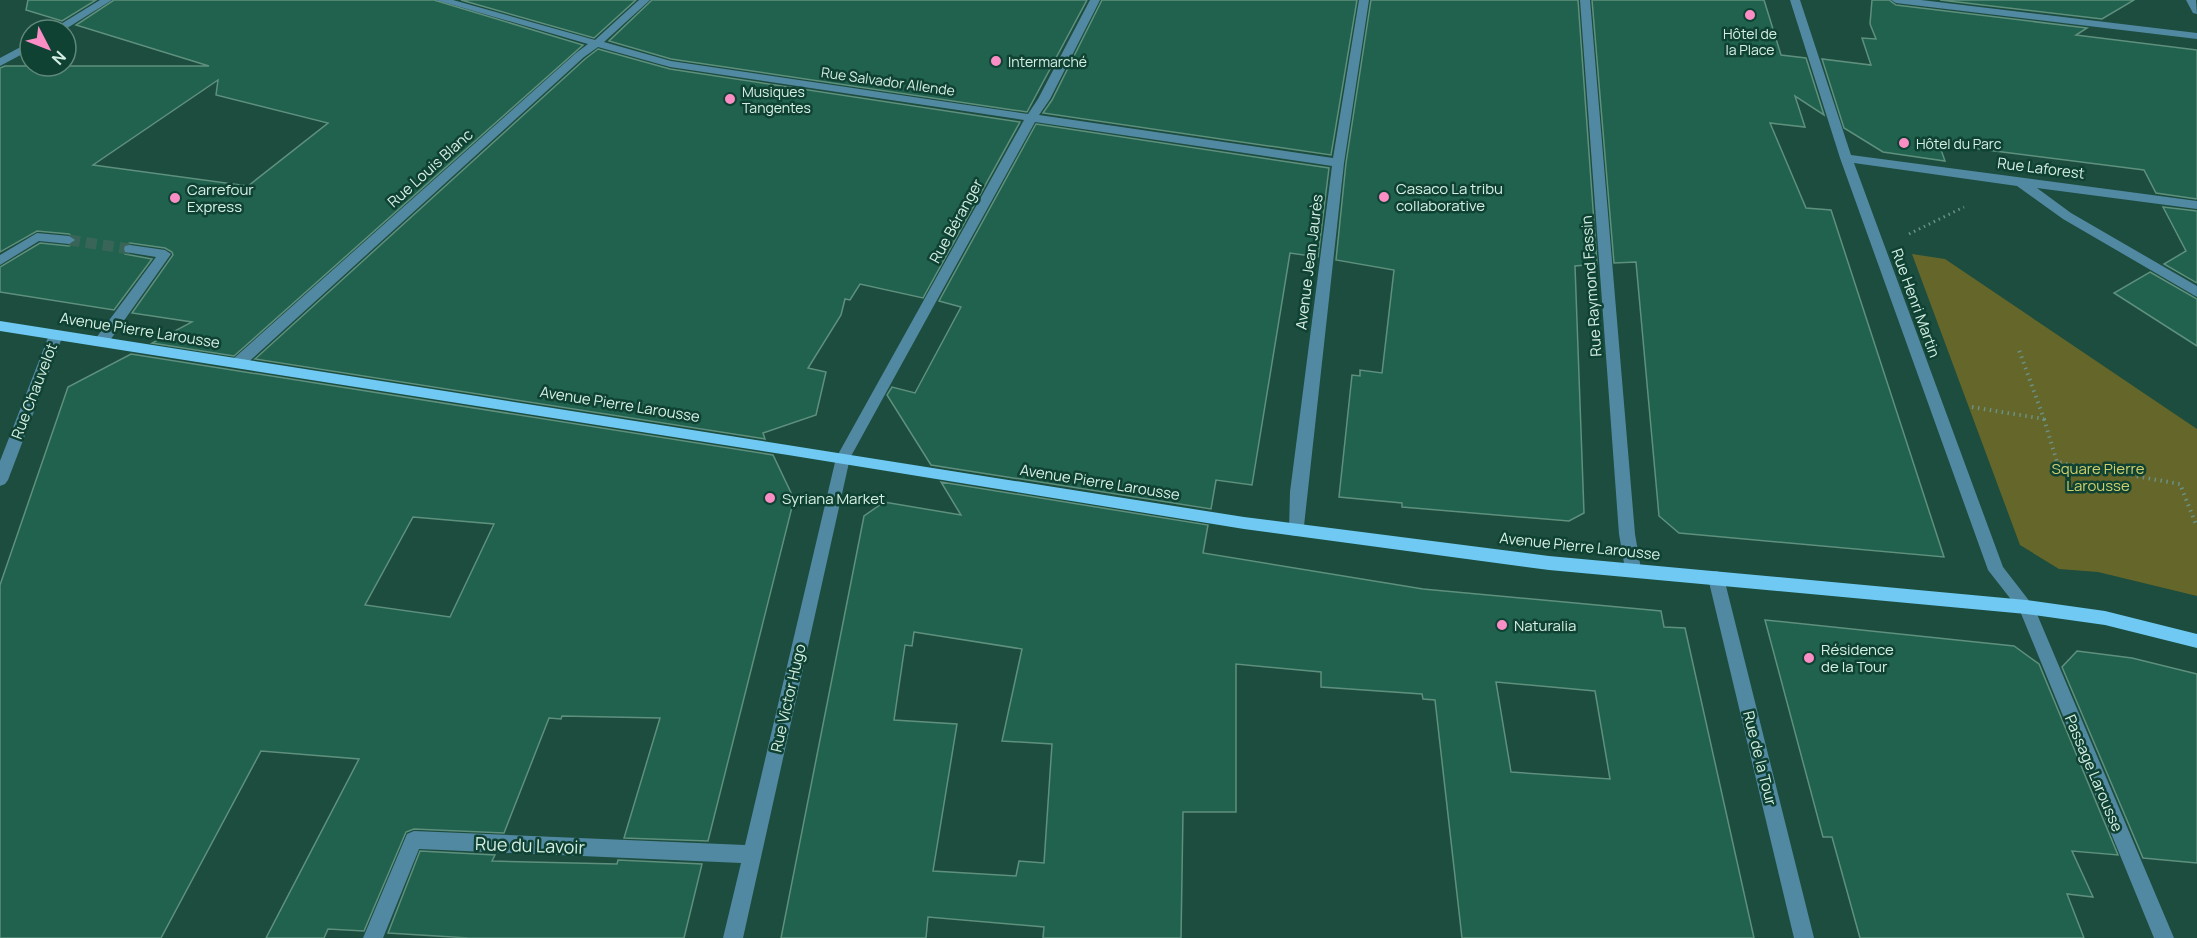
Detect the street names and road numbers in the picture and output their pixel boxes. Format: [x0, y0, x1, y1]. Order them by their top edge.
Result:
street label: Rue Salvador Allende [820, 62, 956, 100]
street label: Rue Louis Blanc [383, 124, 477, 212]
street label: Rue Laforest [1996, 152, 2086, 184]
street label: Rue Béranger [924, 175, 988, 267]
street label: Avenue Jean Jaurès [1290, 193, 1328, 331]
street label: Rue Raymond Fassin [1576, 215, 1606, 357]
street label: Rue Henri Martin [1887, 246, 1945, 360]
street label: Avenue Pierre Larousse [59, 307, 222, 353]
street label: Rue Chauvelot [6, 340, 62, 442]
street label: Avenue Pierre Larousse [539, 381, 702, 427]
street label: Avenue Pierre Larousse [1019, 459, 1182, 505]
street label: Avenue Pierre Larousse [1499, 527, 1662, 565]
street label: Rue Victor Hugo [765, 642, 811, 754]
street label: Rue de la Tour [1738, 709, 1782, 808]
street label: Passage Larousse [2060, 711, 2128, 835]
street label: Rue du Lavoir [475, 831, 586, 859]

